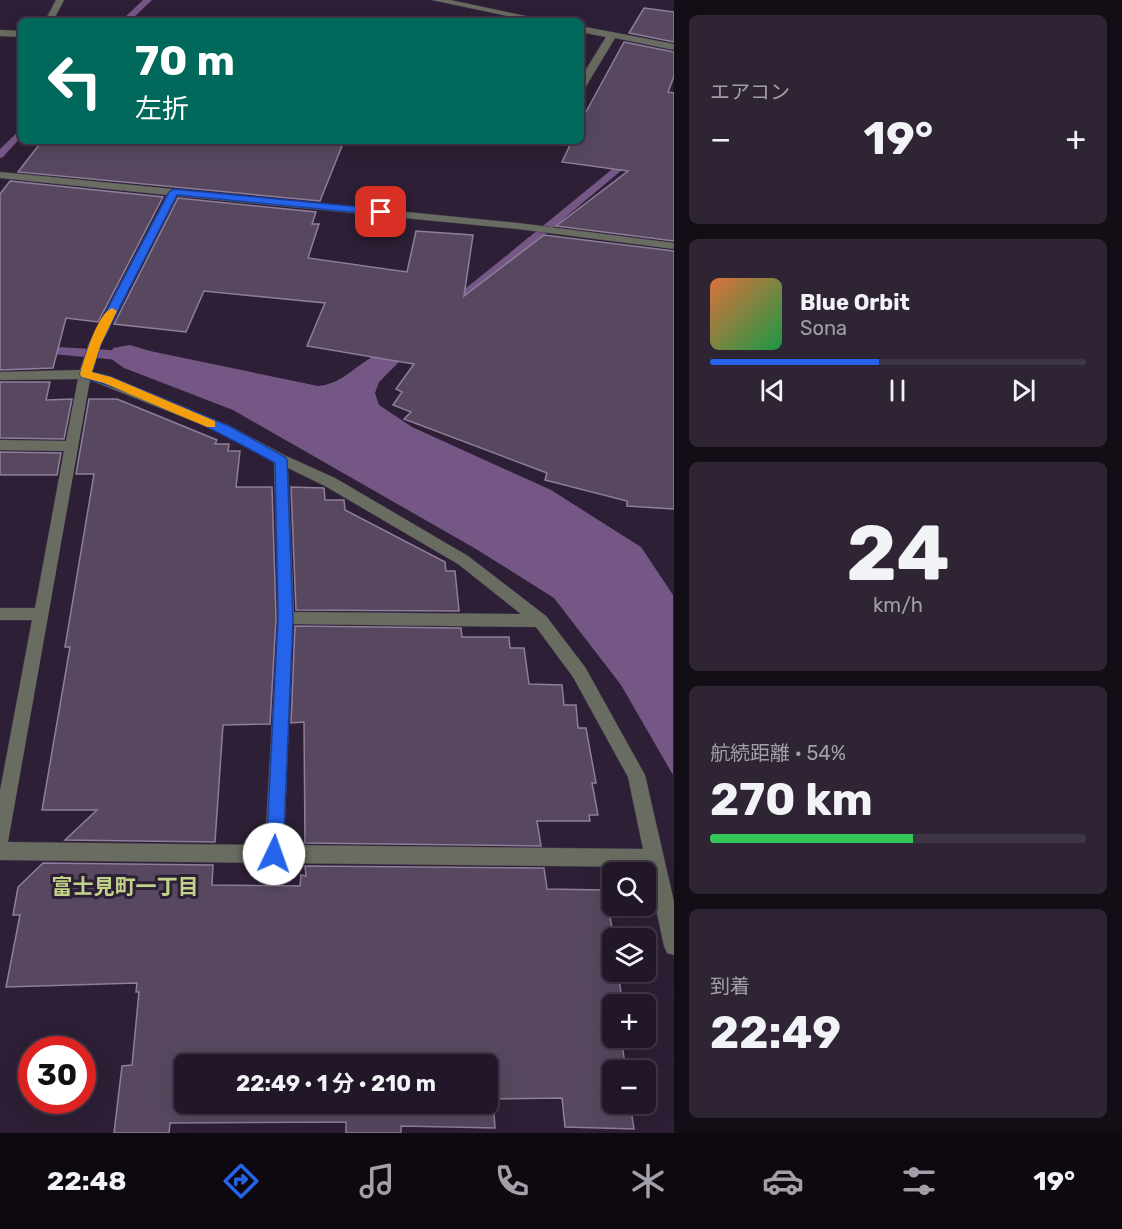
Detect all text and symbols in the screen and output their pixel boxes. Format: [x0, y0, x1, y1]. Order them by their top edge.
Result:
text: 70 m [135, 36, 235, 86]
icon: left [36, 42, 114, 120]
text: エアコン [710, 80, 790, 104]
text: 左折 [135, 93, 189, 125]
text: 19° [864, 112, 933, 165]
text: − [710, 119, 731, 158]
text: + [1065, 119, 1086, 158]
pin [355, 186, 406, 237]
icon: arrive [364, 195, 397, 228]
text: Blue Orbit [800, 289, 910, 316]
text: Sona [800, 316, 847, 340]
icon: previous [756, 374, 789, 407]
icon: pause [881, 374, 914, 407]
icon: next [1007, 374, 1040, 407]
text: 24 [846, 507, 950, 600]
text: km/h [873, 593, 923, 617]
text: 航続距離 · 54% [710, 741, 846, 765]
text: 270 km [710, 773, 873, 826]
position arrow [242, 822, 306, 886]
map controls [602, 862, 656, 1114]
button: search [602, 862, 656, 916]
district label: 富士見町一丁目 [52, 874, 199, 899]
button: layers [602, 928, 656, 982]
text: 到着 [710, 974, 750, 998]
button: + [602, 994, 656, 1048]
text: 22:49 [710, 1006, 841, 1059]
speed limit sign: 30 [18, 1036, 96, 1114]
button: − [602, 1060, 656, 1114]
text: 22:49 · 1 分 · 210 m [236, 1070, 436, 1097]
icon: directions [220, 1160, 262, 1202]
icon: music [356, 1160, 398, 1202]
icon: phone [491, 1160, 533, 1202]
icon: climate [627, 1160, 669, 1202]
icon: car [762, 1160, 804, 1202]
icon: filters [898, 1160, 940, 1202]
text: 22:48 [47, 1165, 126, 1197]
text: 19° [1033, 1165, 1075, 1197]

